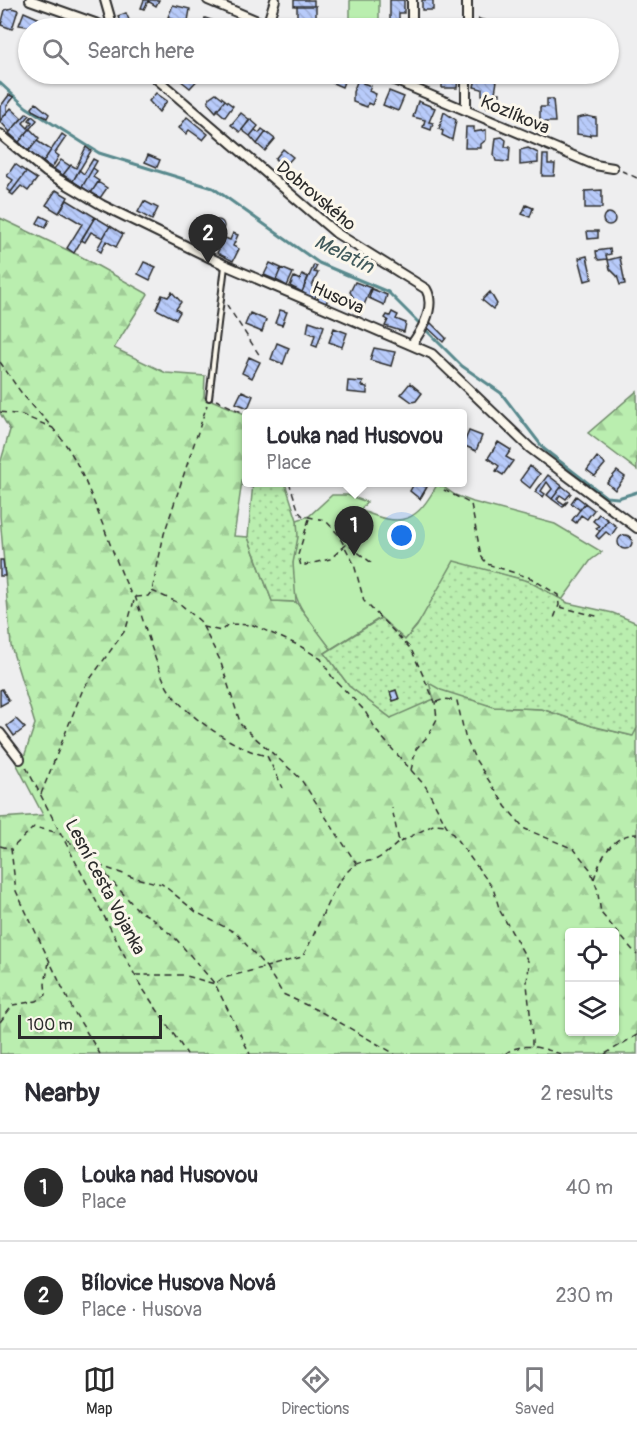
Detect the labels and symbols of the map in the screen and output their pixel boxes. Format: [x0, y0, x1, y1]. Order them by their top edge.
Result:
street label: Kozlíkova [477, 90, 553, 140]
street label: Dobrovského [272, 156, 361, 236]
pin: 2 [188, 214, 228, 264]
water label: Melatín [310, 229, 379, 280]
street label: Husova [308, 276, 368, 320]
pin: 1 [334, 506, 374, 556]
your location [387, 521, 416, 550]
street label: Lesní cesta Vojanka [60, 815, 150, 959]
scale bar [18, 1012, 162, 1040]

